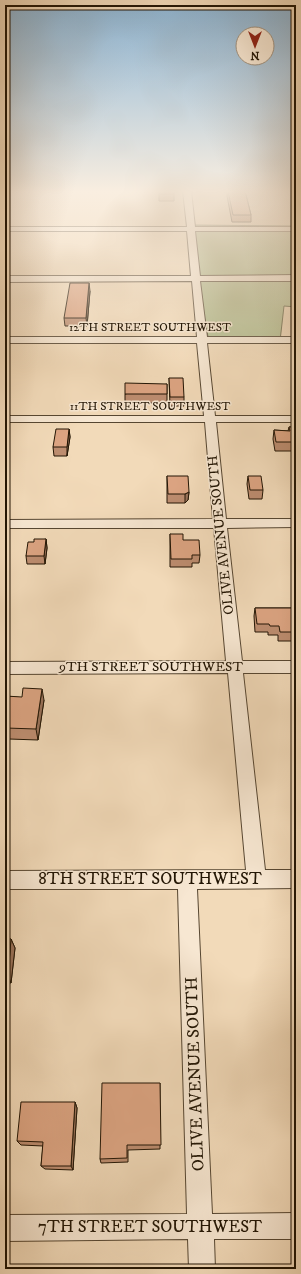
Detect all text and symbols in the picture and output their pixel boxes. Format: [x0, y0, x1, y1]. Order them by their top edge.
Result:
north arrow [235, 26, 275, 66]
text: N [250, 48, 260, 62]
street label: 12TH STREET SOUTHWEST [69, 320, 231, 335]
street label: 11TH STREET SOUTHWEST [70, 399, 230, 414]
street label: OLIVE AVENUE SOUTH [204, 454, 238, 616]
street label: 9TH STREET SOUTHWEST [58, 658, 243, 676]
street label: 8TH STREET SOUTHWEST [38, 868, 262, 890]
street label: OLIVE AVENUE SOUTH [181, 976, 209, 1172]
street label: 7TH STREET SOUTHWEST [38, 1216, 262, 1238]

